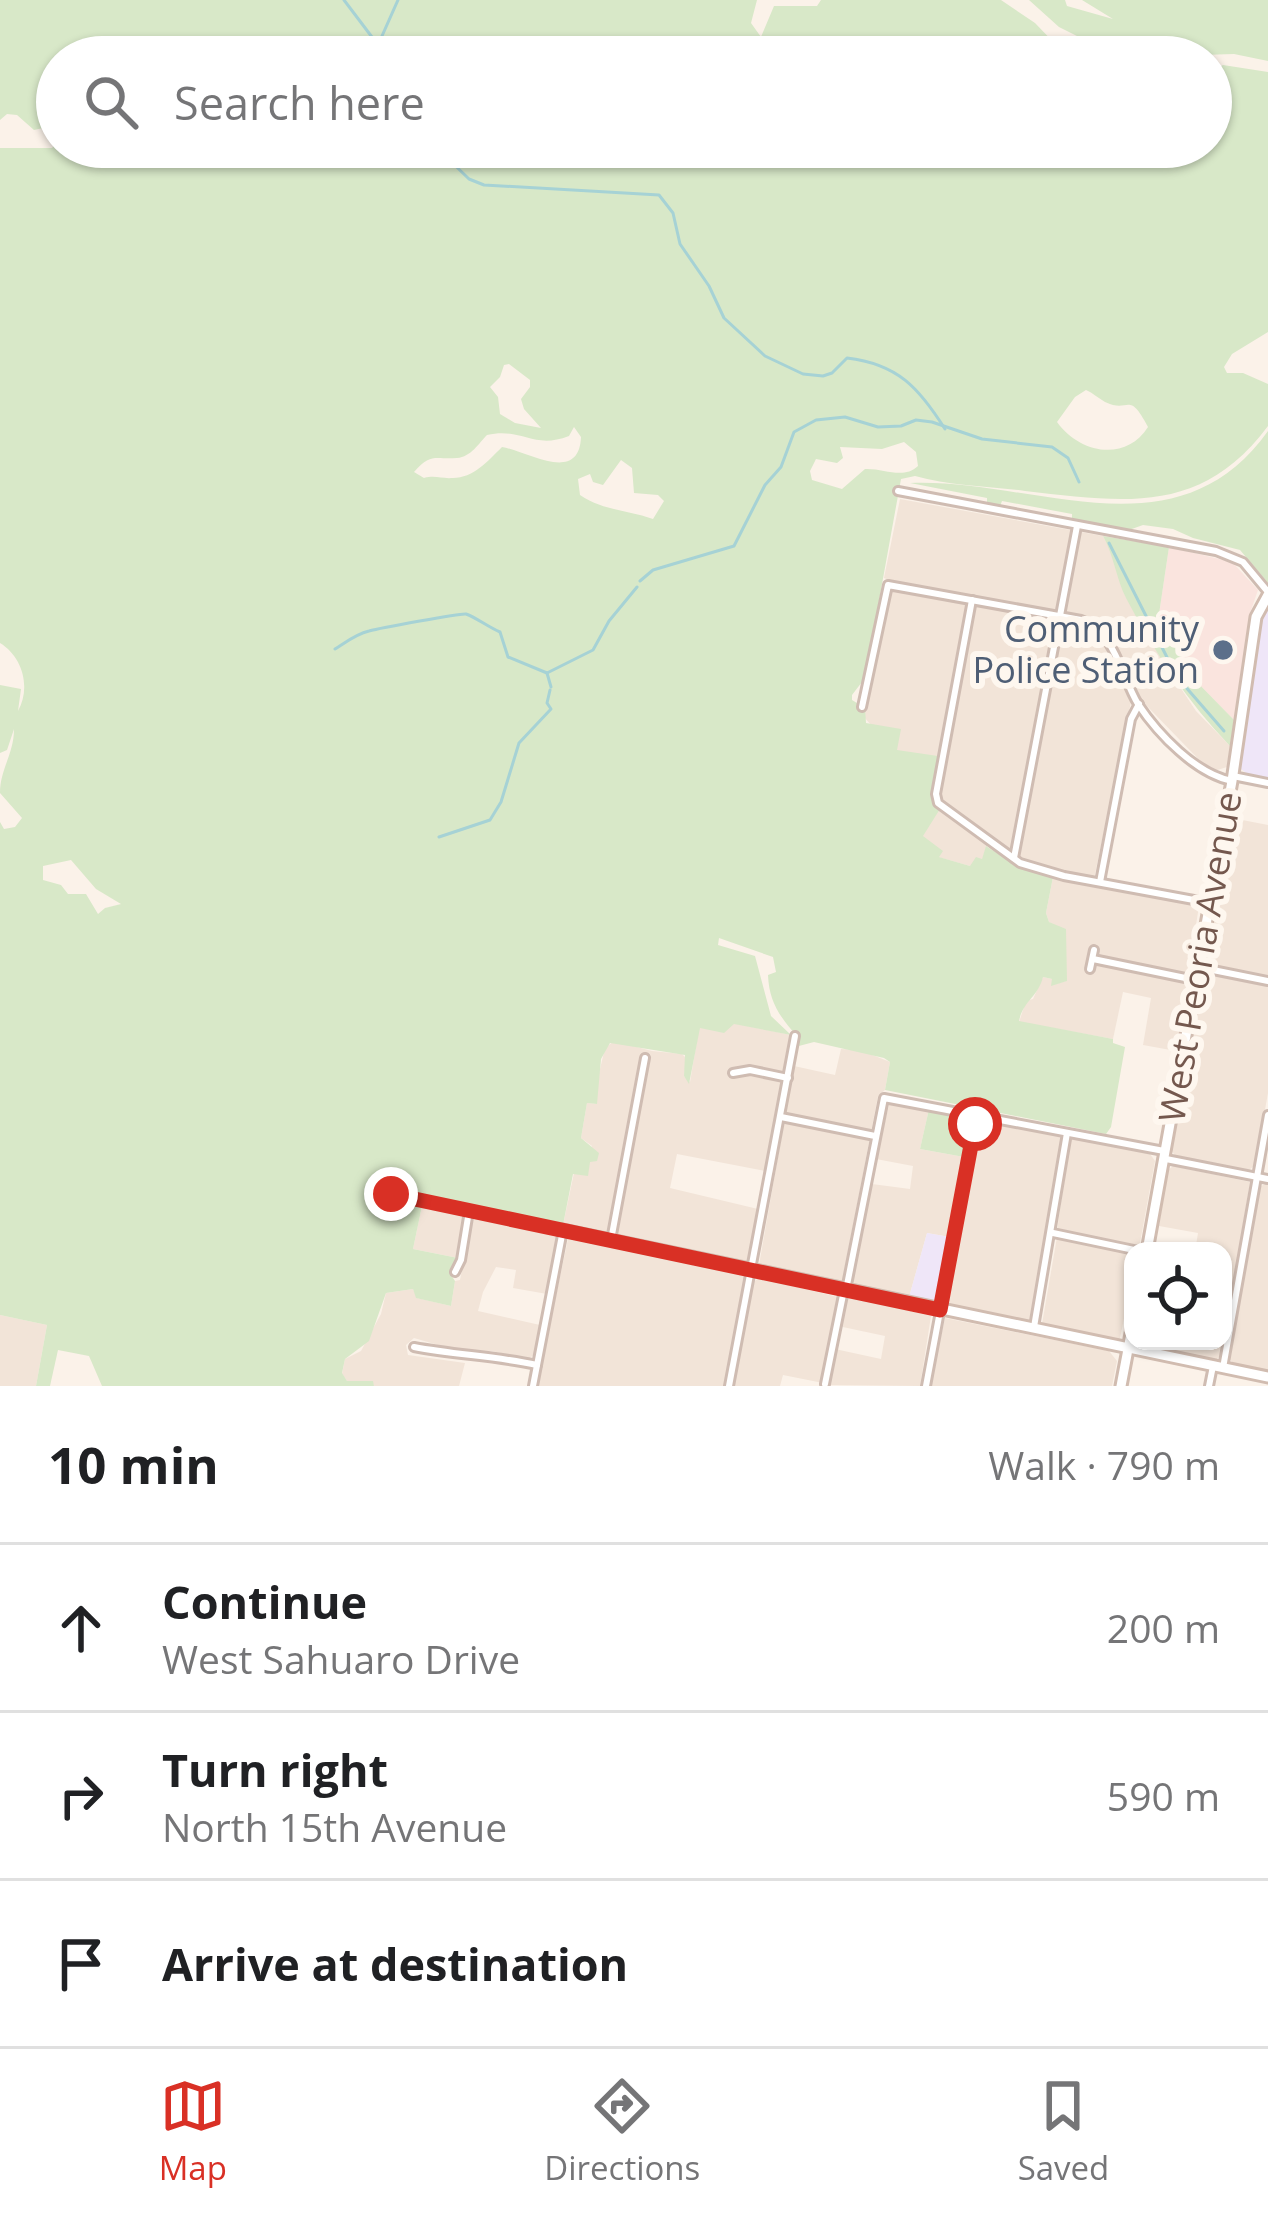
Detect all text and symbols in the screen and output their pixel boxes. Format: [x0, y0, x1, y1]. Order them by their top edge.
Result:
search box [36, 36, 1232, 168]
icon: search [78, 69, 144, 135]
text: Search here [174, 72, 425, 133]
place label: Community Police Station [972, 604, 1200, 694]
marker: Community Police Station [1210, 637, 1236, 663]
street label: West Peoria Avenue [1146, 788, 1253, 1126]
route start [948, 1097, 1002, 1151]
route end [364, 1167, 418, 1221]
map controls [1124, 1242, 1232, 1350]
button: locate [1124, 1242, 1232, 1350]
text: 10 min [48, 1429, 219, 1499]
text: Walk · 790 m [988, 1438, 1220, 1491]
text: Continue [162, 1571, 367, 1632]
icon: ahead [48, 1595, 114, 1661]
text: 200 m [1107, 1601, 1220, 1654]
text: West Sahuaro Drive [162, 1632, 520, 1685]
text: Turn right [162, 1739, 388, 1800]
icon: right [48, 1763, 114, 1829]
text: 590 m [1107, 1769, 1220, 1822]
text: North 15th Avenue [162, 1800, 507, 1853]
icon: arrive [48, 1931, 114, 1997]
text: Arrive at destination [162, 1933, 628, 1994]
tab: Map [159, 2073, 227, 2190]
tab: Directions [544, 2073, 700, 2190]
tab: Saved [1018, 2073, 1109, 2190]

